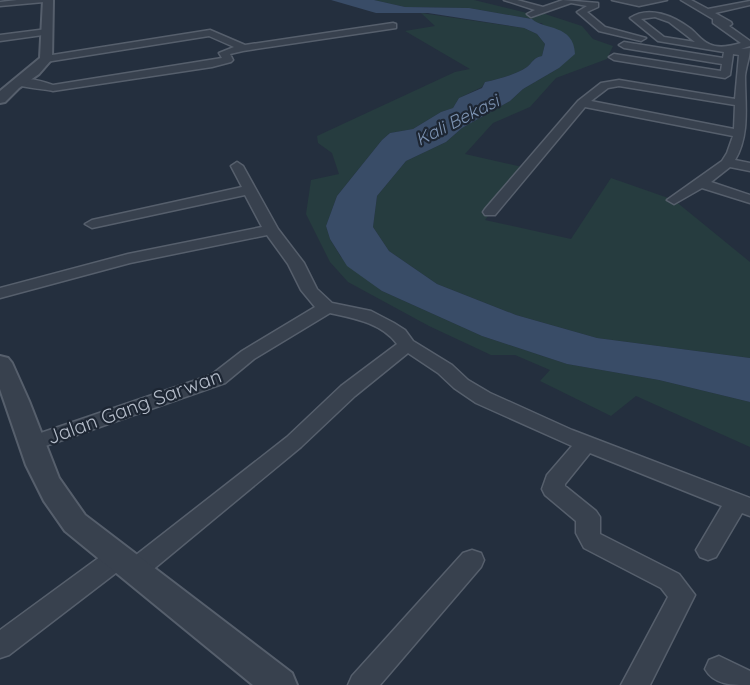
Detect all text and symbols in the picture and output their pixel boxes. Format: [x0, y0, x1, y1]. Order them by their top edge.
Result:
water label: Kali Bekasi [411, 88, 504, 151]
street label: Jalan Gang Sarwan [43, 363, 225, 449]

